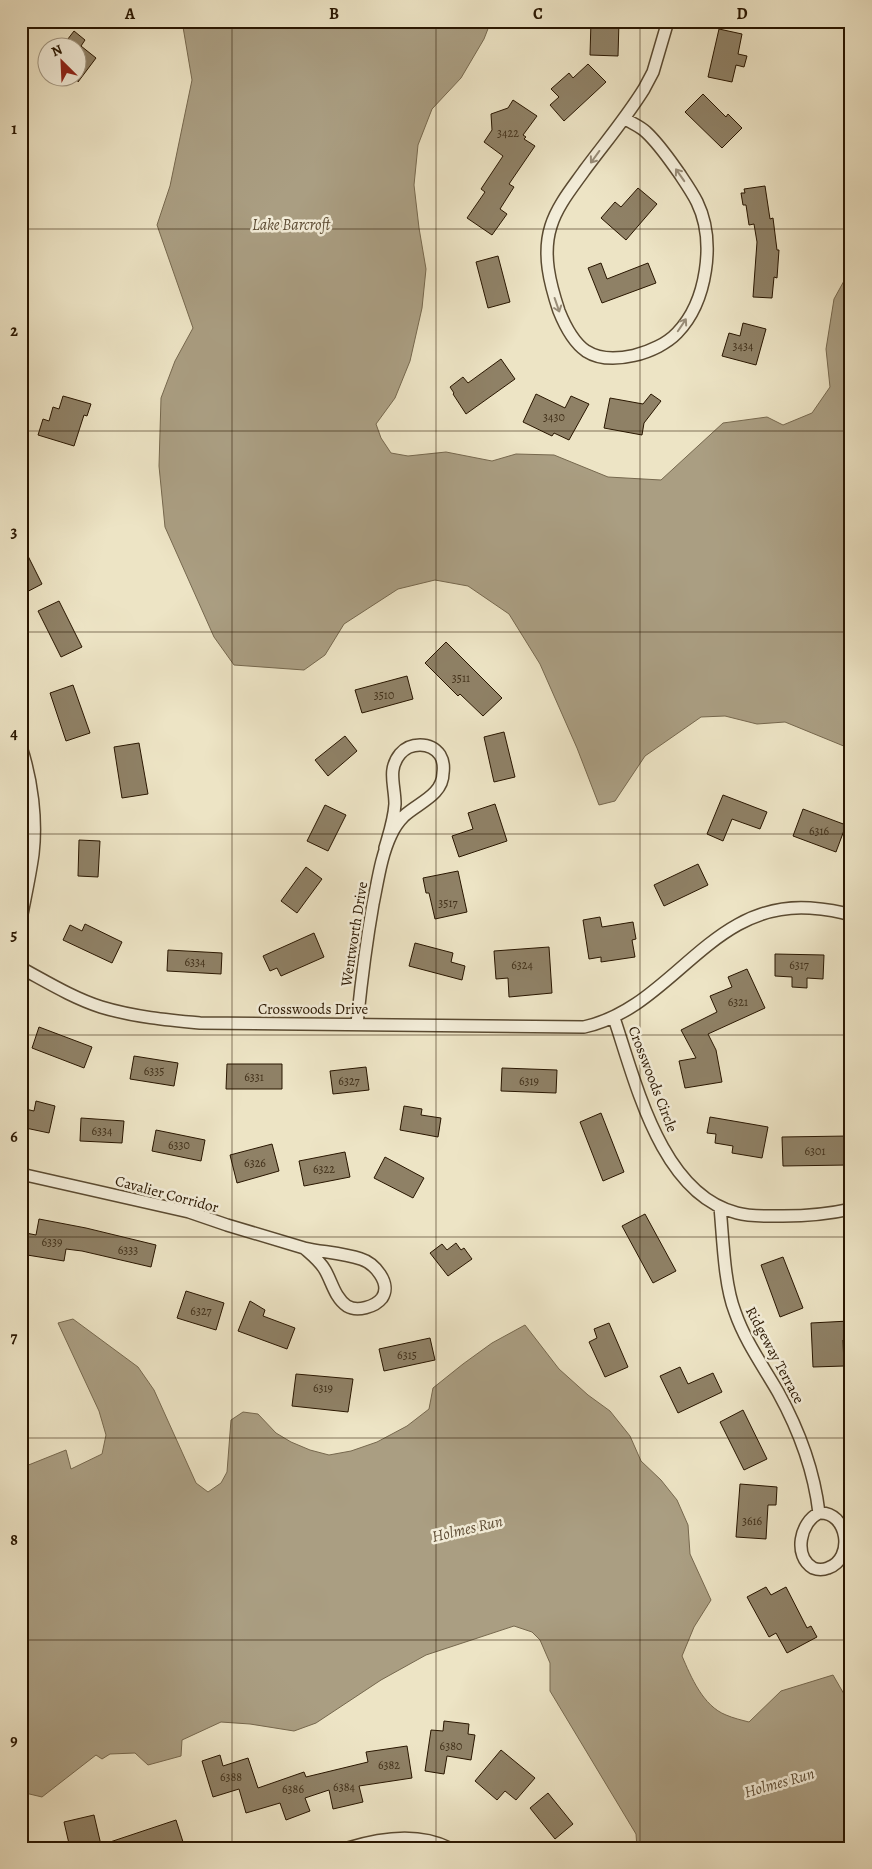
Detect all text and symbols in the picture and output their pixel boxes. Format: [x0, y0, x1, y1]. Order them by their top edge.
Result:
text: A [124, 3, 136, 25]
text: B [329, 3, 339, 25]
text: C [533, 3, 543, 25]
text: D [736, 3, 748, 25]
north arrow [38, 38, 88, 88]
text: N [48, 40, 65, 61]
text: 1 [11, 118, 17, 140]
house number: 3422 [497, 125, 519, 141]
one-way arrow [589, 150, 600, 163]
one-way arrow [675, 168, 685, 182]
water label: Lake Barcroft [252, 214, 332, 236]
one-way arrow [553, 297, 563, 313]
one-way arrow [677, 319, 687, 333]
text: 2 [10, 320, 18, 342]
house number: 3434 [733, 338, 754, 354]
house number: 3430 [543, 409, 565, 425]
text: 3 [11, 521, 18, 543]
house number: 3511 [452, 670, 470, 686]
house number: 3510 [374, 687, 394, 703]
text: 4 [10, 723, 18, 745]
house number: 6316 [809, 823, 830, 839]
street label: Wentworth Drive [336, 880, 372, 989]
house number: 3517 [438, 895, 459, 911]
text: 5 [11, 924, 18, 946]
house number: 6334 [185, 954, 206, 970]
house number: 6324 [511, 957, 533, 973]
house number: 6317 [789, 957, 810, 973]
house number: 6321 [728, 994, 748, 1010]
street label: Crosswoods Drive [258, 999, 368, 1019]
street label: Crosswoods Circle [624, 1023, 683, 1135]
house number: 6335 [144, 1063, 164, 1079]
house number: 6331 [244, 1069, 264, 1085]
house number: 6327 [338, 1073, 361, 1089]
house number: 6319 [519, 1073, 539, 1089]
house number: 6334 [92, 1123, 113, 1139]
text: 6 [10, 1126, 18, 1148]
house number: 6330 [168, 1137, 190, 1153]
house number: 6301 [804, 1143, 826, 1159]
house number: 6326 [244, 1155, 266, 1171]
house number: 6322 [313, 1161, 335, 1177]
street label: Cavalier Corridor [113, 1171, 221, 1217]
house number: 6339 [42, 1234, 63, 1250]
house number: 6333 [118, 1242, 138, 1258]
house number: 6327 [190, 1303, 213, 1319]
street label: Ridgeway Terrace [741, 1303, 809, 1407]
text: 7 [11, 1327, 18, 1349]
house number: 6315 [397, 1347, 417, 1363]
house number: 6319 [313, 1380, 333, 1396]
water label: Holmes Run [430, 1510, 505, 1548]
house number: 3616 [742, 1513, 763, 1529]
text: 8 [10, 1529, 18, 1551]
text: 9 [10, 1730, 18, 1752]
house number: 6380 [440, 1738, 462, 1754]
house number: 6382 [378, 1757, 400, 1773]
water label: Holmes Run [742, 1762, 817, 1803]
house number: 6388 [220, 1769, 242, 1785]
house number: 6384 [333, 1779, 355, 1795]
house number: 6386 [282, 1781, 304, 1797]

